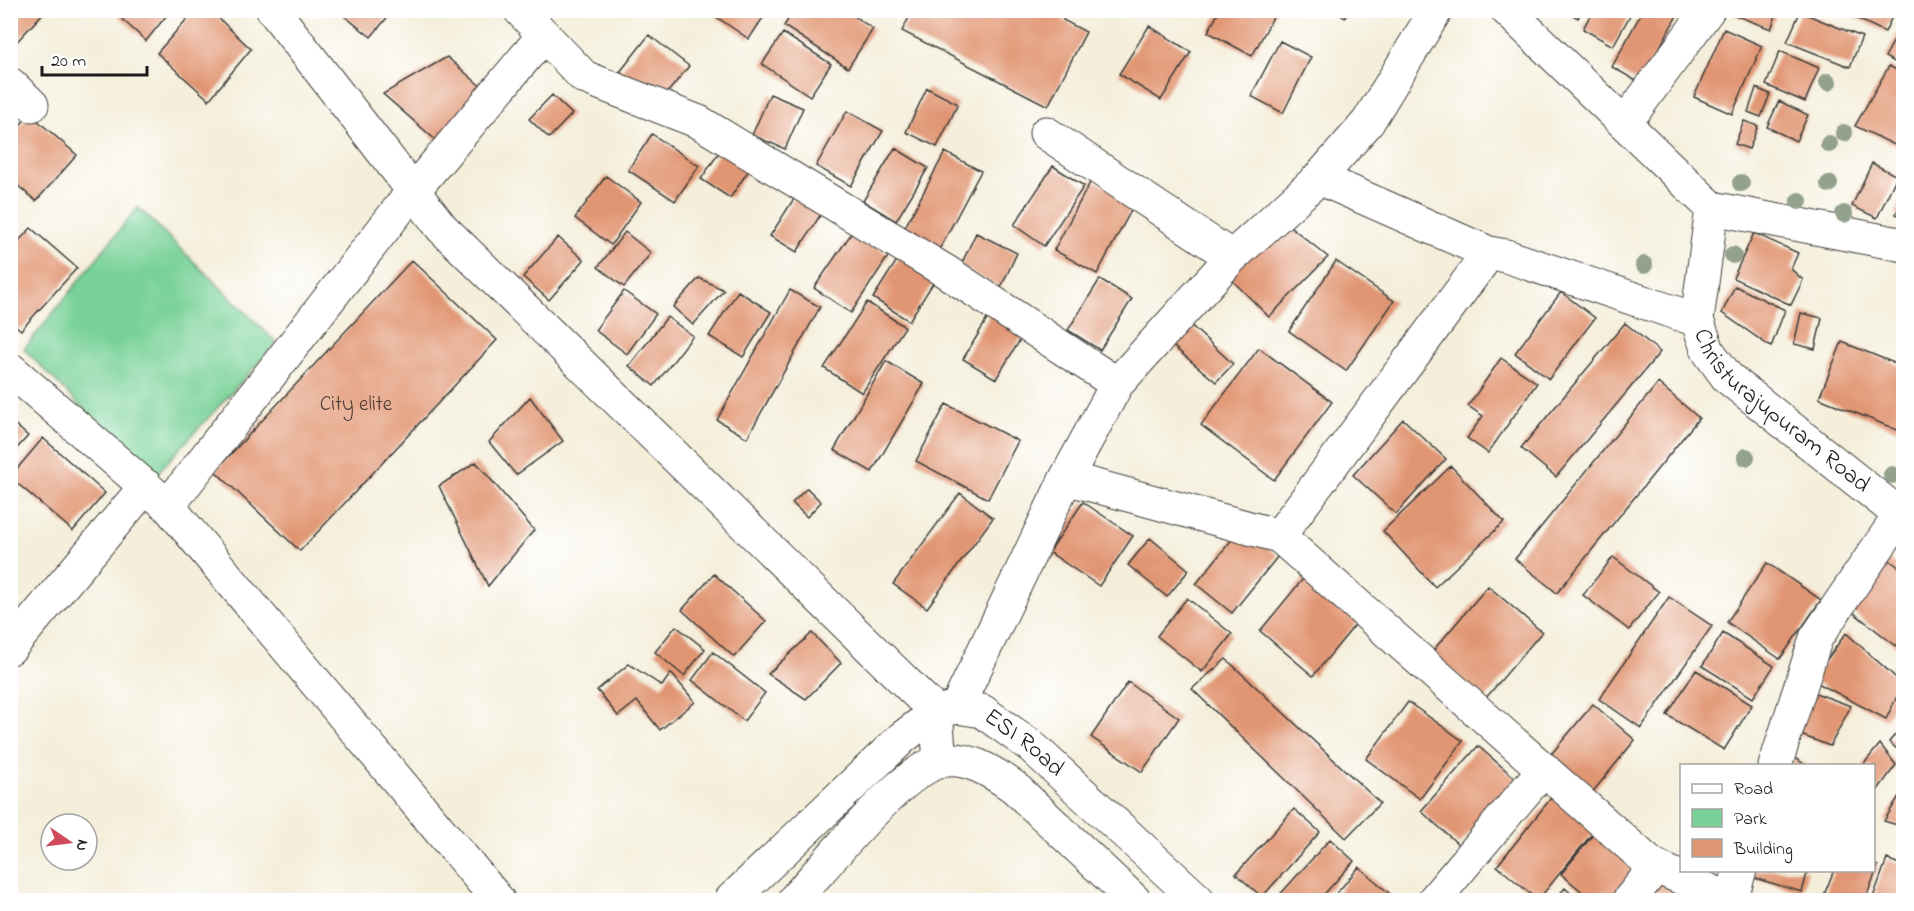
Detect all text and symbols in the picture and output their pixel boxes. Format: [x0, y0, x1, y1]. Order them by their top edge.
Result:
scale bar [42, 39, 147, 77]
text: 20 m [51, 49, 86, 75]
street label: Christurajupuram Road [1684, 324, 1878, 502]
house number: City elite [320, 390, 393, 422]
street label: ESI Road [977, 700, 1072, 786]
legend [1680, 764, 1875, 872]
text: Road [1734, 777, 1773, 803]
text: Park [1734, 807, 1767, 833]
north arrow [39, 812, 99, 872]
text: N [69, 837, 95, 853]
text: Building [1733, 837, 1793, 864]

